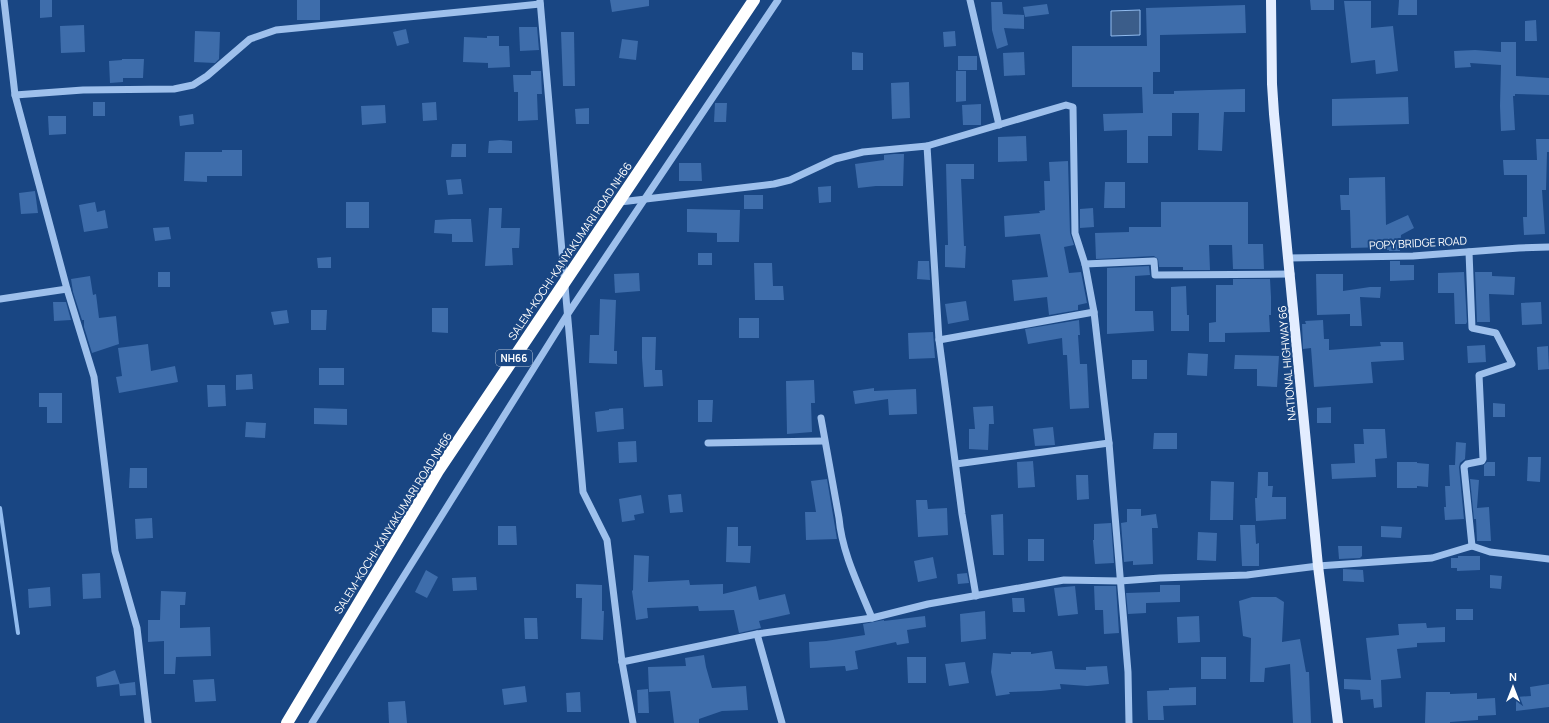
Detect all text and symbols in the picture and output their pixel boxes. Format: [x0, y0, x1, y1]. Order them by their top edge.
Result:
street label: SALEM-KOCHI-KANYAKUMARI ROAD NH66 [504, 159, 635, 343]
street label: POPY BRIDGE ROAD [1369, 232, 1467, 253]
street label: NATIONAL HIGHWAY 66 [1274, 305, 1299, 421]
road number: NH66 [496, 350, 532, 366]
street label: SALEM-KOCHI-KANYAKUMARI ROAD NH66 [330, 429, 455, 616]
north arrow [1493, 667, 1533, 707]
text: N [1509, 669, 1517, 684]

